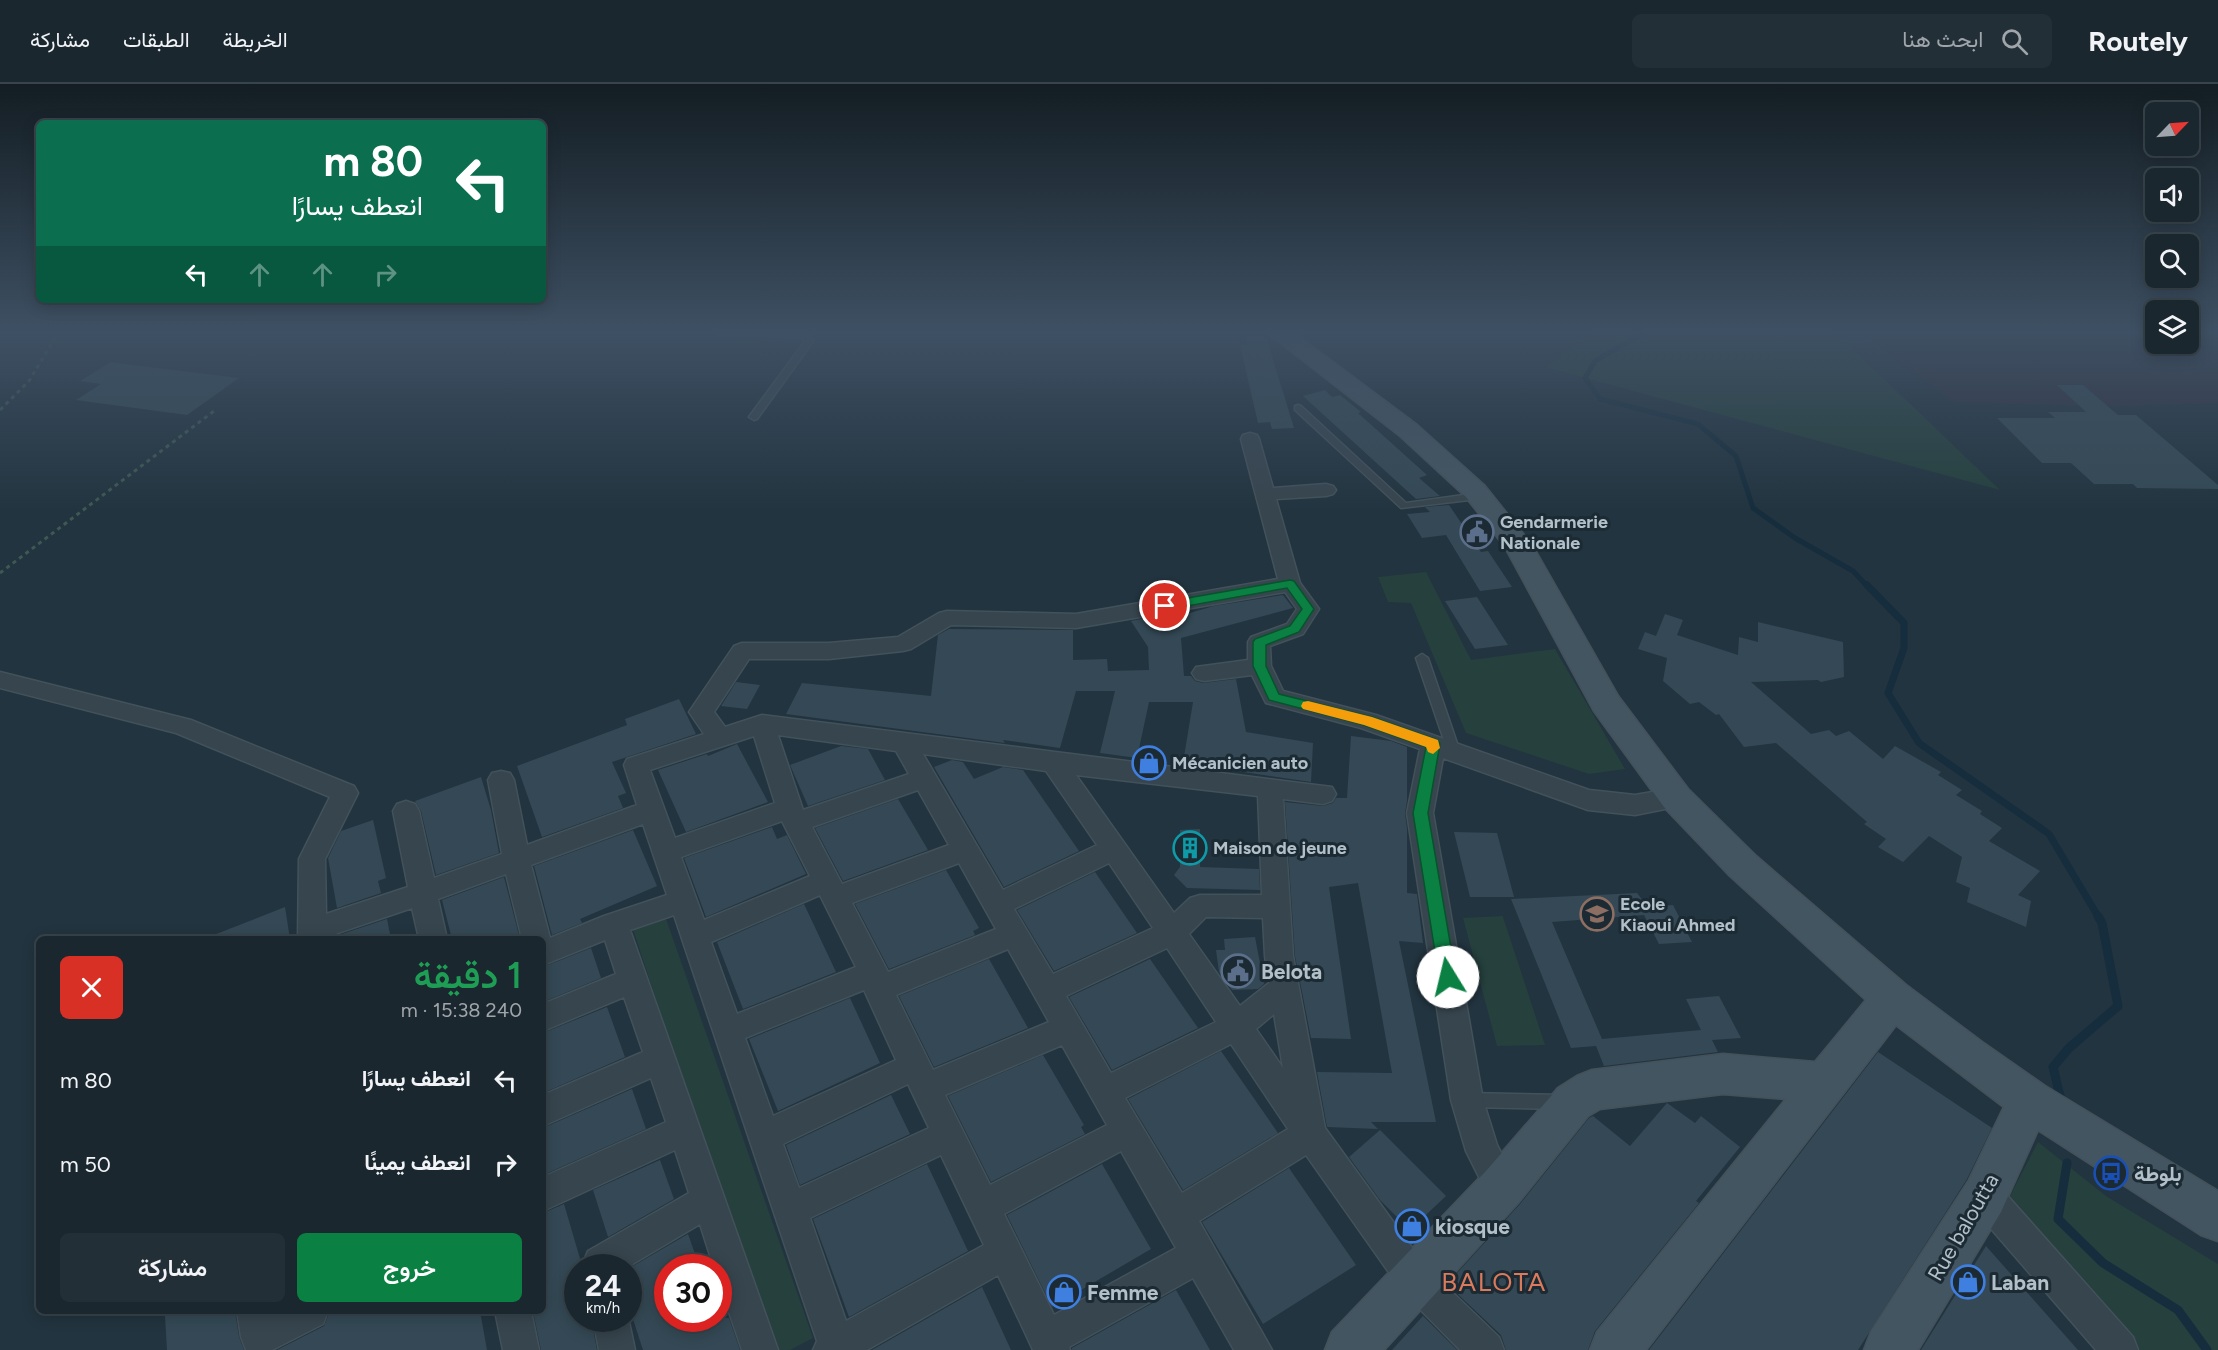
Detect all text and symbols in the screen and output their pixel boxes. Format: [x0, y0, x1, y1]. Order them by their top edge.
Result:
search box [1632, 14, 2052, 68]
text: Routely [2088, 24, 2188, 58]
icon: search [1998, 25, 2031, 58]
text: ابحث هنا [1902, 26, 1983, 53]
text: مشاركة [30, 27, 90, 52]
text: الطبقات [123, 27, 190, 52]
text: الخريطة [223, 27, 288, 52]
north arrow [2145, 102, 2199, 156]
map controls [2145, 102, 2199, 354]
text: 80 m [323, 136, 423, 187]
icon: left [444, 144, 522, 222]
button: sound [2145, 168, 2199, 222]
text: انعطف يسارًا [292, 189, 423, 222]
button: search [2145, 234, 2199, 288]
icon: left [180, 258, 213, 291]
icon: ahead [243, 258, 276, 291]
icon: ahead [306, 258, 339, 291]
icon: right [369, 258, 402, 291]
button: layers [2145, 300, 2199, 354]
place label: Gendarmerie Nationale [1500, 511, 1608, 554]
public building icon: Gendarmerie Nationale [1459, 514, 1495, 550]
pin [1139, 580, 1190, 631]
icon: arrive [1148, 589, 1181, 622]
shop icon: Mécanicien auto [1131, 745, 1167, 781]
place label: Mécanicien auto [1172, 752, 1308, 774]
building icon: Maison de jeune [1172, 830, 1208, 866]
place label: Maison de jeune [1213, 837, 1347, 859]
place label: Ecole Kiaoui Ahmed [1620, 893, 1735, 936]
school or university icon: Ecole Kiaoui Ahmed [1579, 896, 1615, 932]
position arrow [1416, 945, 1480, 1009]
public building icon: Belota [1220, 953, 1256, 989]
text: 1 دقيقة [414, 954, 522, 997]
button: close [60, 956, 123, 1019]
place label: Belota [1261, 959, 1322, 984]
text: 240 m · 15:38 [401, 998, 522, 1022]
icon: left [489, 1064, 522, 1097]
text: انعطف يسارًا [362, 1065, 471, 1092]
text: 80 m [60, 1067, 112, 1094]
icon: right [489, 1148, 522, 1181]
text: انعطف يمينًا [364, 1149, 471, 1176]
text: 50 m [60, 1151, 111, 1178]
bus stop icon: بلوطة [2093, 1155, 2129, 1191]
place label: بلوطة [2134, 1161, 2182, 1187]
street label: Rue baloutta [1922, 1169, 2004, 1285]
shop icon: kiosque [1394, 1208, 1430, 1244]
place label: kiosque [1435, 1214, 1510, 1239]
button: مشاركة [60, 1233, 285, 1302]
button: خروج [297, 1233, 522, 1302]
speed limit sign: 30 [654, 1254, 732, 1332]
shop icon: Laban [1950, 1264, 1986, 1300]
district label: BALOTA [1441, 1266, 1547, 1298]
text: 24 [585, 1267, 621, 1304]
place label: Laban [1991, 1270, 2049, 1295]
shop icon: Femme [1046, 1274, 1082, 1310]
place label: Femme [1087, 1280, 1159, 1305]
text: km/h [586, 1299, 620, 1317]

